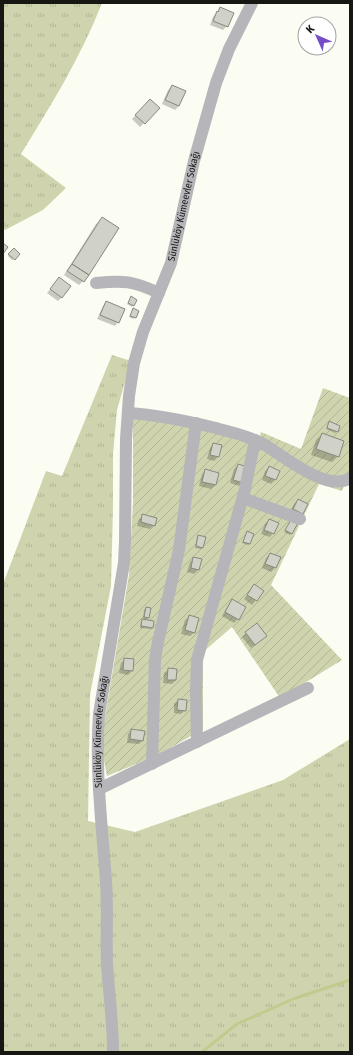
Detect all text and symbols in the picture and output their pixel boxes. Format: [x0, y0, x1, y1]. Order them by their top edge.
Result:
north arrow [297, 16, 337, 56]
text: K [303, 22, 318, 36]
street label: Sünlüköy Kümeevler Sokağı [166, 150, 202, 263]
street label: Sünlüköy Kümeevler Sokağı [92, 675, 111, 788]

